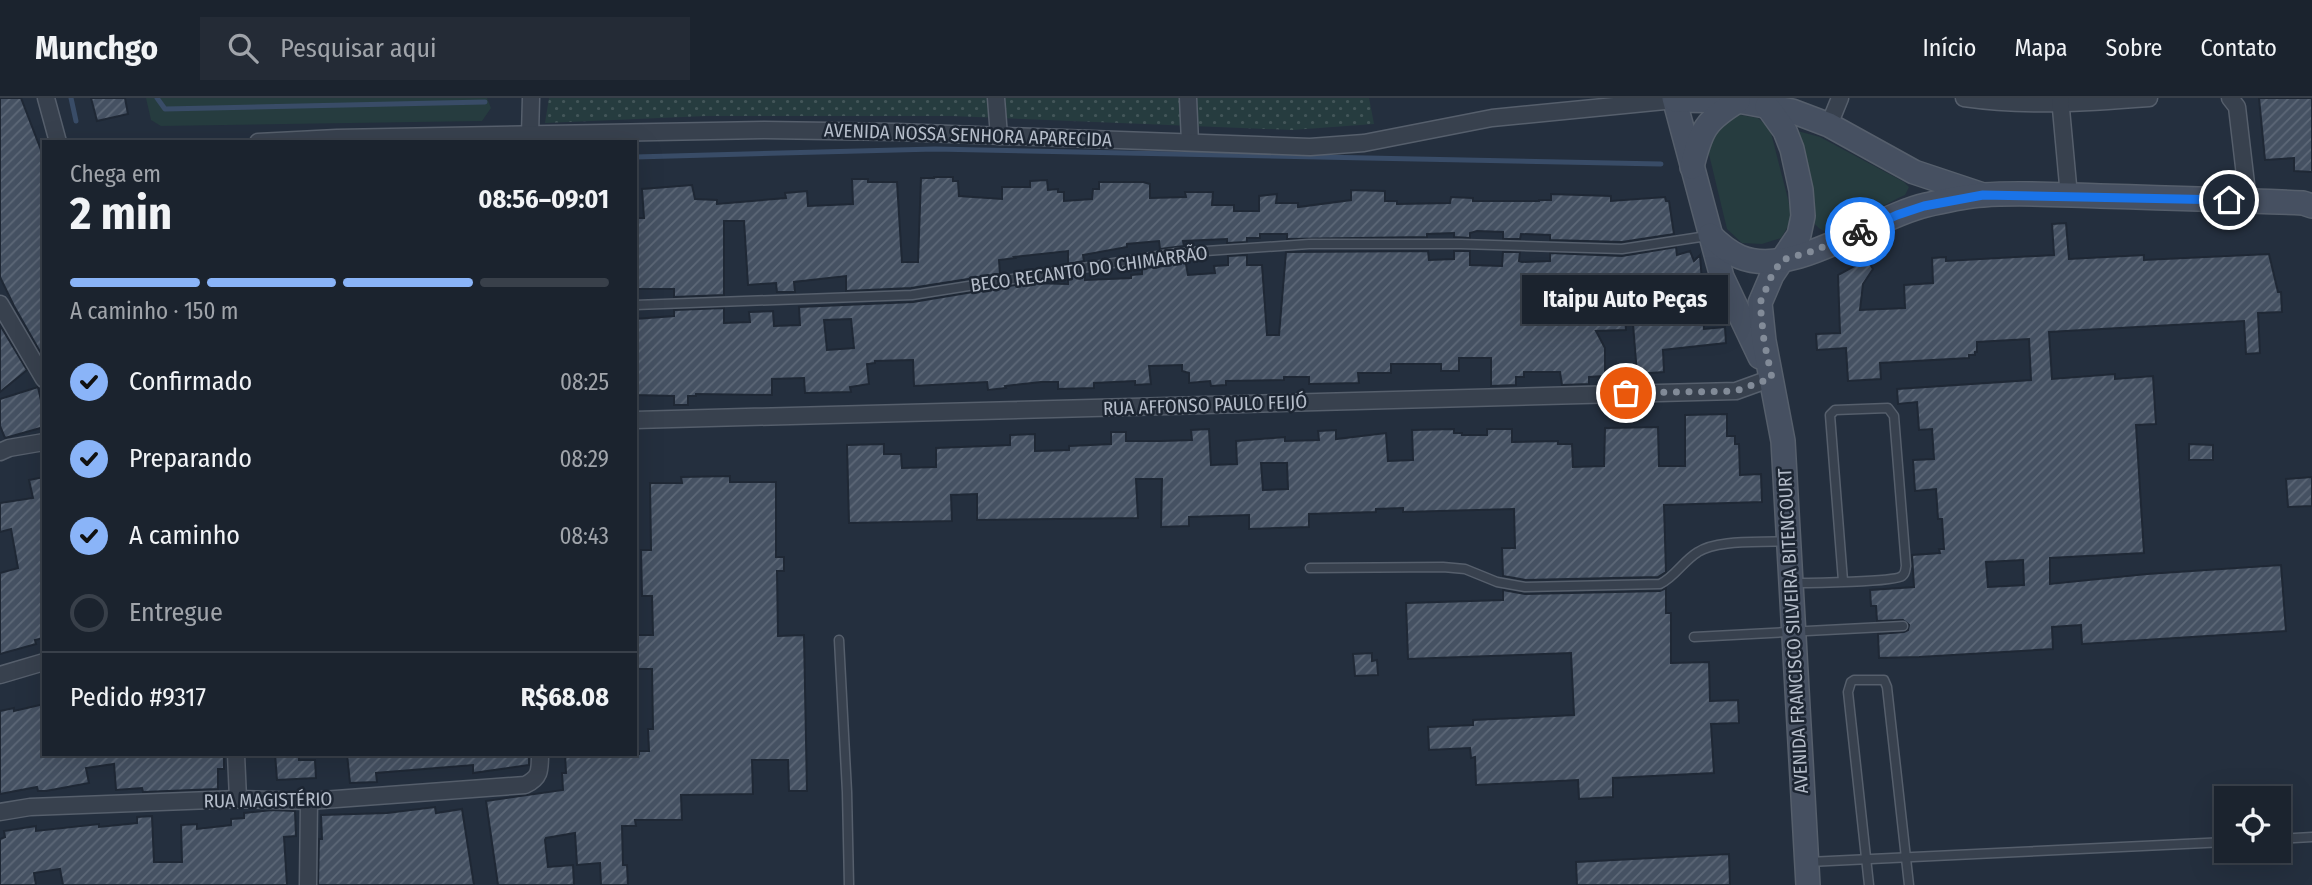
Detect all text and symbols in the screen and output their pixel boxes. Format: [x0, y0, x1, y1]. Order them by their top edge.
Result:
search box [200, 17, 690, 80]
text: Munchgo [35, 28, 158, 68]
icon: search [224, 29, 262, 67]
text: Pesquisar aqui [280, 33, 437, 64]
text: Início [1923, 34, 1976, 62]
text: Mapa [2014, 34, 2068, 62]
text: Sobre [2106, 34, 2162, 62]
text: Contato [2200, 34, 2277, 62]
street label: AVENIDA NOSSA SENHORA APARECIDA [824, 118, 1112, 152]
text: Chega em [70, 160, 161, 188]
pin [2199, 170, 2259, 230]
icon: home [2210, 181, 2248, 219]
text: 08:56–09:01 [478, 184, 609, 215]
text: 2 min [70, 186, 172, 241]
courier [1825, 197, 1895, 267]
icon: bike [1841, 213, 1879, 251]
street label: BECO RECANTO DO CHIMARRÃO [969, 241, 1209, 297]
callout: Itaipu Auto Peças [1523, 274, 1729, 323]
text: Itaipu Auto Peças [1543, 285, 1707, 313]
text: A caminho · 150 m [70, 297, 239, 325]
icon: check [70, 363, 108, 401]
pin [1596, 363, 1656, 423]
text: Confirmado [129, 366, 252, 397]
text: 08:25 [560, 368, 609, 396]
icon: bag [1607, 374, 1645, 412]
street label: RUA AFFONSO PAULO FEIJÓ [1102, 390, 1308, 420]
icon: check [70, 440, 108, 478]
text: Preparando [129, 443, 252, 474]
text: 08:29 [559, 445, 609, 473]
street label: AVENIDA FRANCISCO SILVEIRA BITENCOURT [1773, 468, 1813, 794]
icon: check [70, 517, 108, 555]
text: A caminho [129, 520, 240, 551]
text: 08:43 [560, 522, 609, 550]
text: Entregue [129, 597, 223, 628]
text: Pedido #9317 [70, 682, 206, 713]
text: R$68.08 [521, 682, 609, 713]
map controls [2214, 786, 2291, 863]
button: locate [2214, 786, 2291, 863]
street label: RUA MAGISTÉRIO [203, 787, 333, 813]

